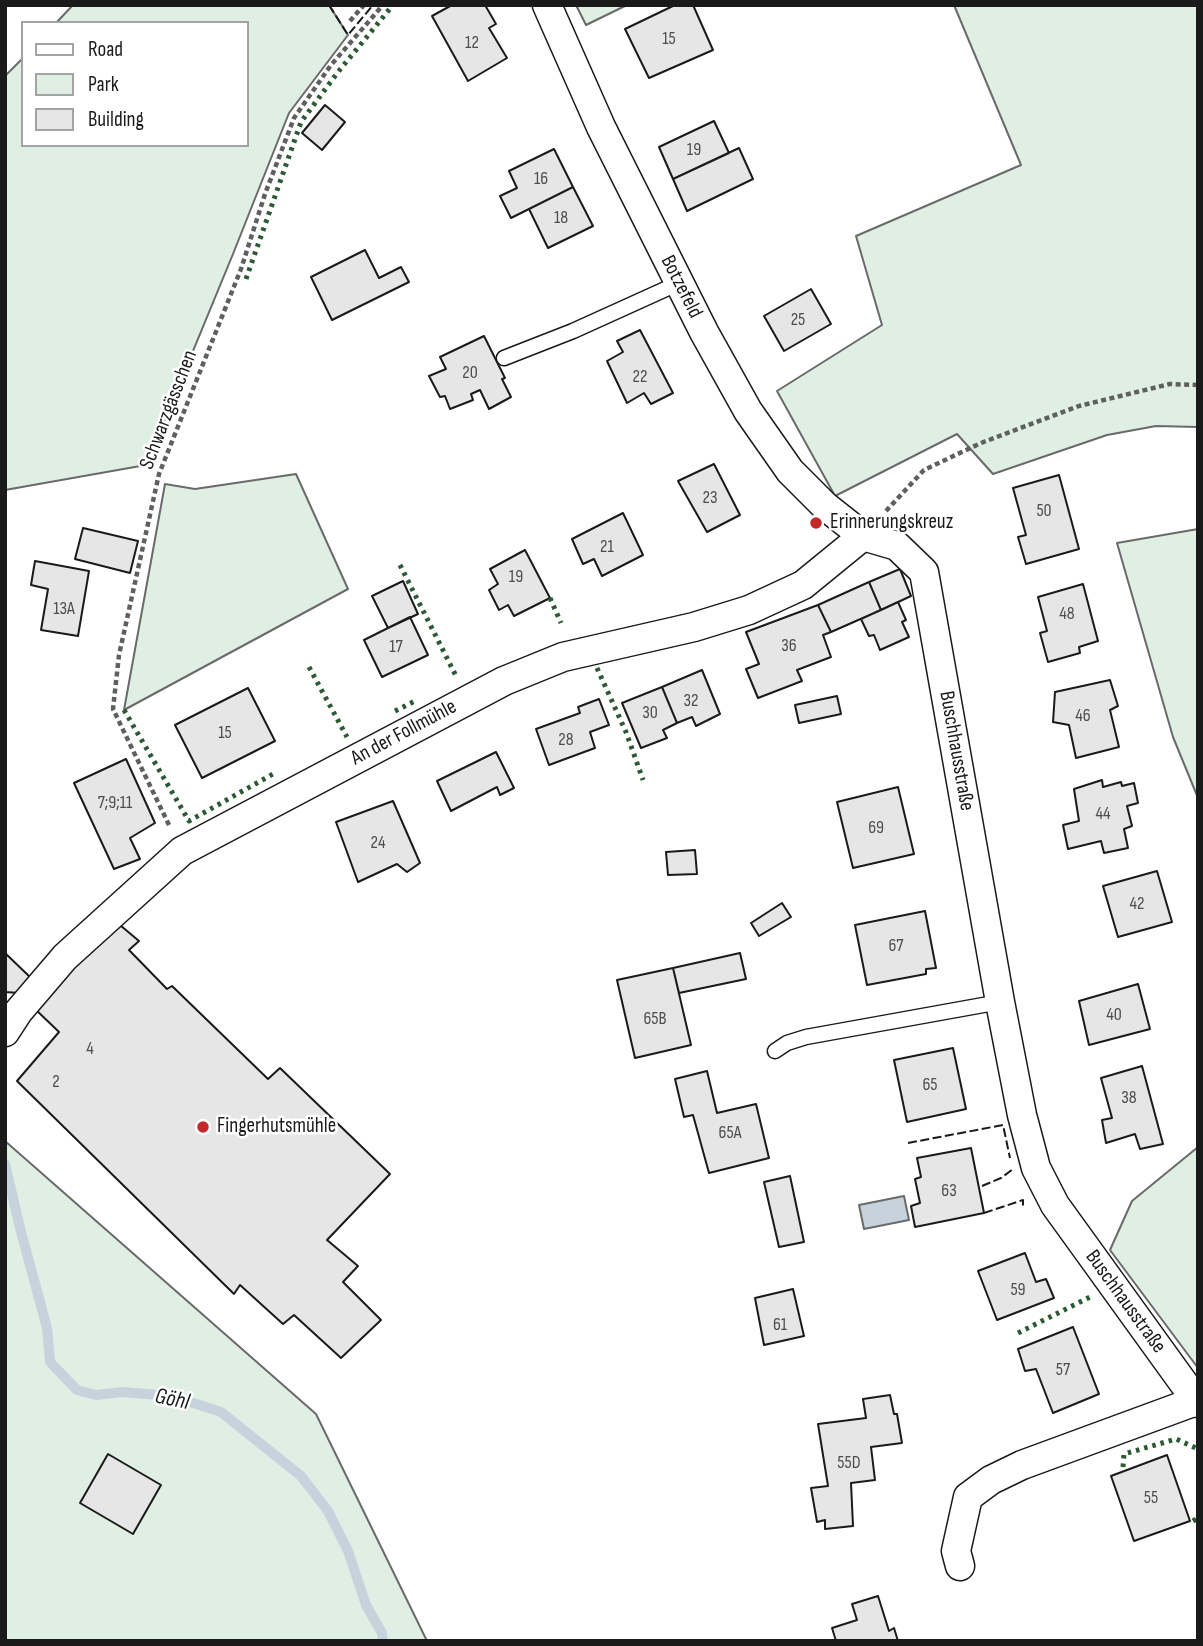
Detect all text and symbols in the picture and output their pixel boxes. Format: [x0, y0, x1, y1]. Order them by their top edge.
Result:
legend [21, 21, 248, 147]
house number: 15 [662, 28, 676, 50]
house number: 12 [465, 32, 479, 54]
text: Road [88, 37, 123, 62]
text: Park [88, 72, 119, 97]
text: Building [88, 107, 144, 132]
house number: 19 [687, 139, 701, 161]
house number: 16 [534, 168, 548, 190]
house number: 18 [554, 207, 568, 229]
street label: Botzefeld [655, 251, 707, 323]
house number: 25 [791, 309, 805, 331]
street label: Schwarzgässchen [135, 347, 203, 473]
house number: 20 [462, 362, 478, 384]
house number: 22 [633, 366, 647, 388]
house number: 23 [703, 487, 717, 509]
house number: 50 [1036, 500, 1052, 522]
place label: Erinnerungskreuz [830, 510, 953, 536]
marker: Erinnerungskreuz [808, 515, 824, 531]
house number: 21 [600, 536, 614, 558]
house number: 19 [509, 566, 523, 588]
house number: 13A [53, 598, 75, 620]
house number: 48 [1059, 603, 1075, 625]
house number: 36 [781, 635, 797, 657]
house number: 17 [389, 636, 403, 658]
street label: Buschhausstraße [933, 689, 979, 813]
house number: 32 [684, 690, 698, 712]
street label: An der Follmühle [347, 695, 461, 771]
house number: 30 [642, 702, 658, 724]
house number: 46 [1075, 705, 1091, 727]
house number: 15 [218, 722, 232, 744]
house number: 28 [558, 729, 574, 751]
house number: 7;9;11 [98, 792, 132, 814]
house number: 44 [1095, 803, 1111, 825]
house number: 69 [868, 817, 884, 839]
house number: 24 [371, 832, 385, 854]
house number: 42 [1129, 893, 1145, 915]
house number: 67 [888, 935, 904, 957]
house number: 40 [1106, 1004, 1122, 1026]
house number: 65B [643, 1008, 667, 1030]
house number: 4 [86, 1038, 94, 1060]
house number: 2 [52, 1071, 60, 1093]
house number: 65 [922, 1074, 938, 1096]
house number: 38 [1121, 1087, 1137, 1109]
place label: Fingerhutsmühle [217, 1114, 336, 1140]
marker: Fingerhutsmühle [195, 1119, 211, 1135]
house number: 65A [719, 1122, 741, 1144]
house number: 63 [941, 1180, 957, 1202]
street label: Buschhausstraße [1079, 1246, 1171, 1358]
house number: 59 [1010, 1279, 1026, 1301]
house number: 61 [773, 1314, 787, 1336]
house number: 57 [1056, 1359, 1070, 1381]
water label: Göhl [152, 1383, 192, 1417]
house number: 55D [837, 1452, 861, 1474]
house number: 55 [1144, 1487, 1158, 1509]

